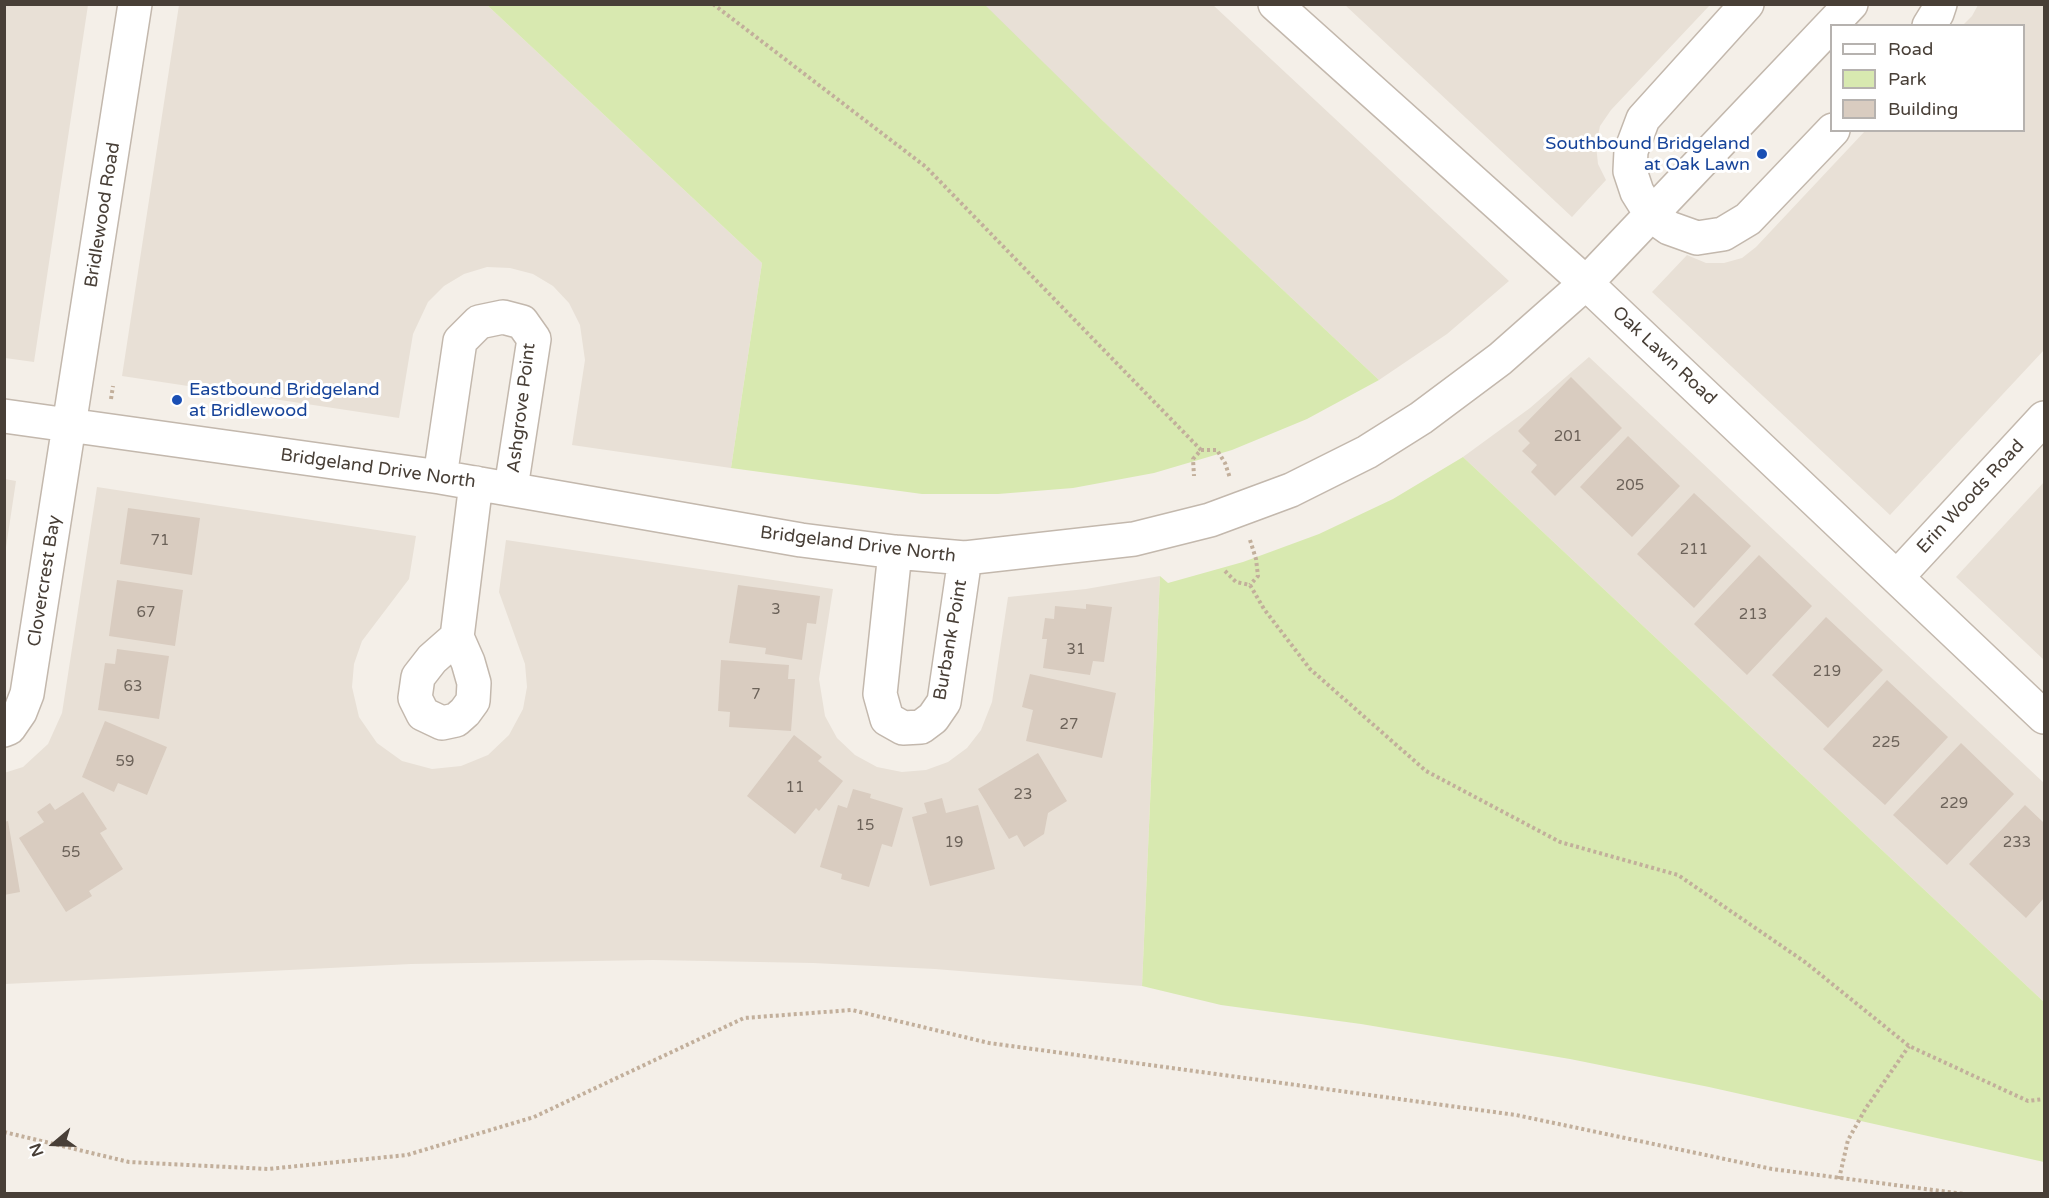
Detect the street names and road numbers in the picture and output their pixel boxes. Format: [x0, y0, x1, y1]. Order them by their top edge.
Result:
street label: Bridlewood Road [81, 141, 125, 289]
street label: Oak Lawn Road [1607, 302, 1721, 410]
street label: Ashgrove Point [503, 342, 541, 474]
street label: Erin Woods Road [1913, 436, 2029, 558]
street label: Bridgeland Drive North [279, 445, 477, 493]
street label: Clovercrest Bay [24, 514, 66, 648]
street label: Bridgeland Drive North [759, 522, 957, 568]
street label: Burbank Point [930, 578, 972, 702]

